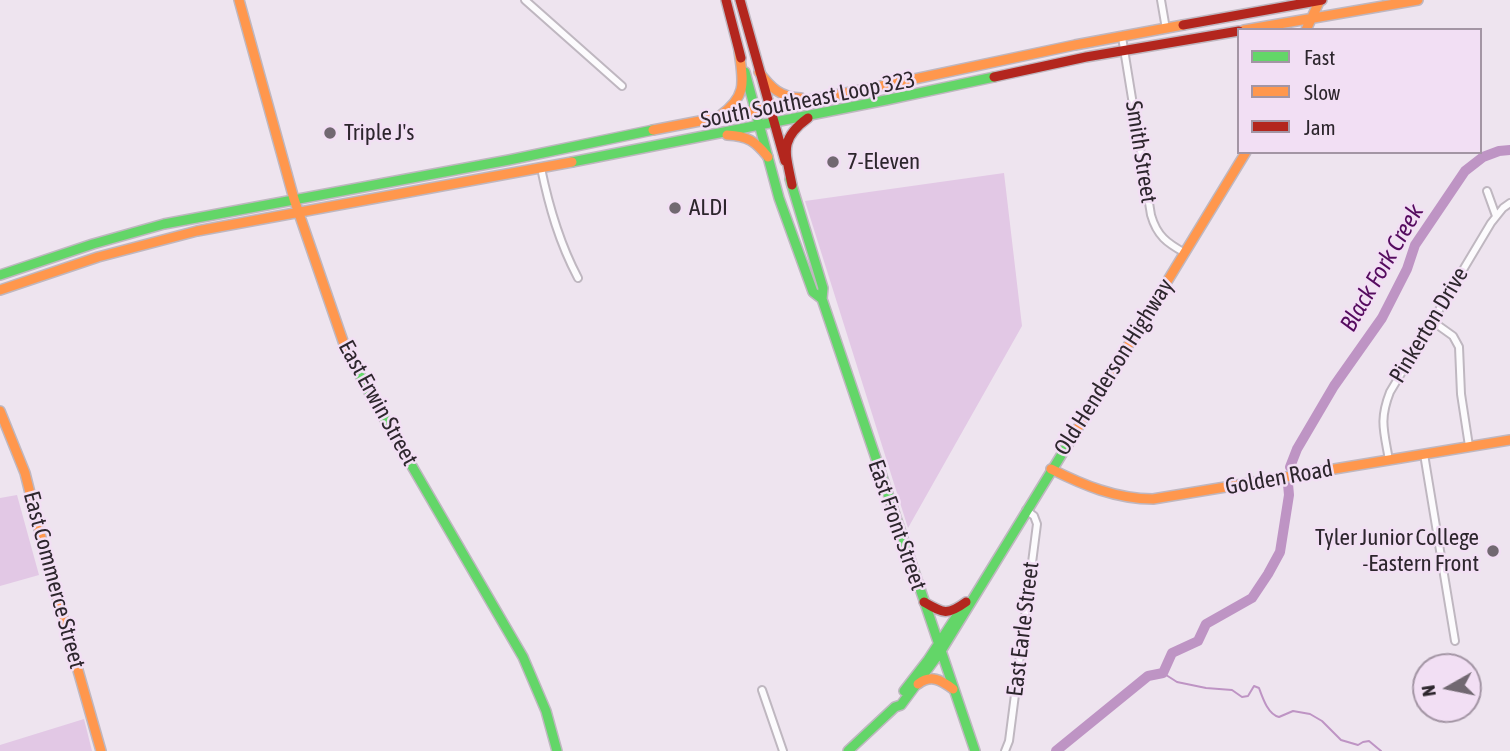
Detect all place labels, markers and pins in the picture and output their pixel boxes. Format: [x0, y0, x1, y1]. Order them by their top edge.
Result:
place label: Triple J's [344, 119, 414, 147]
marker: Triple J's [322, 125, 338, 141]
place label: 7-Eleven [847, 148, 920, 176]
marker: 7-Eleven [825, 154, 841, 170]
place label: ALDI [689, 194, 728, 222]
marker: ALDI [667, 200, 683, 216]
place label: Tyler Junior College -Eastern Front [1315, 524, 1479, 578]
marker: Tyler Junior College -Eastern Front [1485, 543, 1501, 559]

